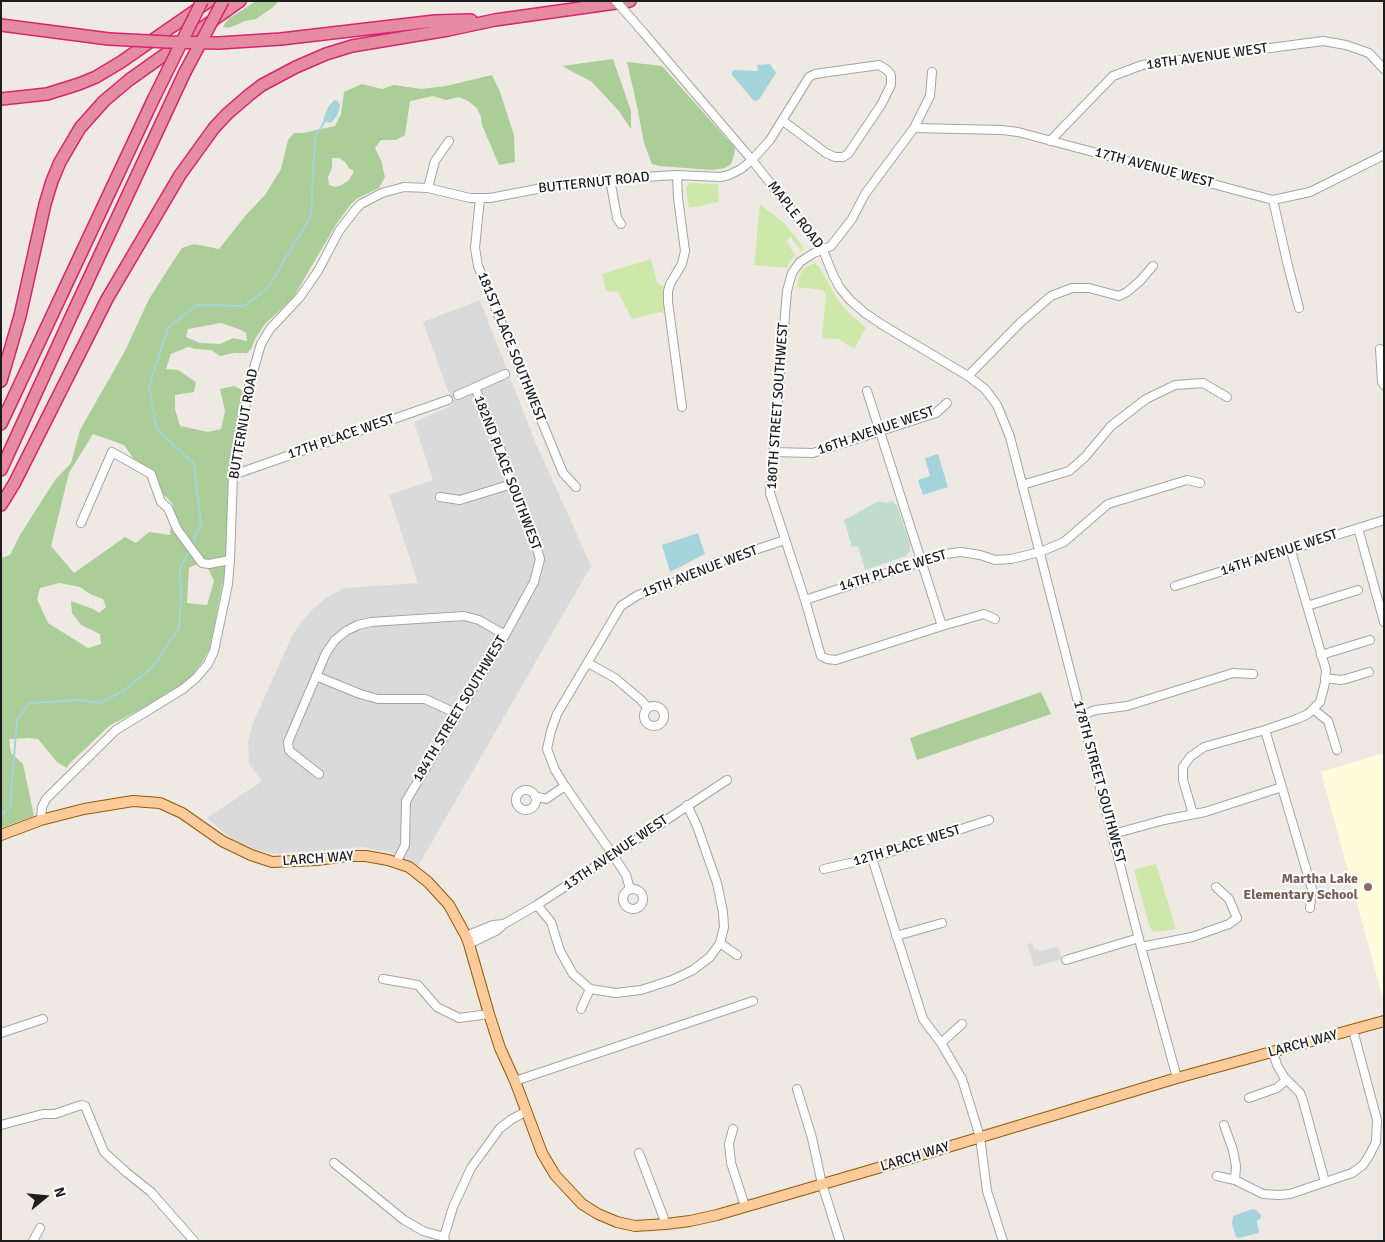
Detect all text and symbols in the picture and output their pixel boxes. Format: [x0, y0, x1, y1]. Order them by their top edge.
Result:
street label: 18TH AVENUE WEST [1145, 40, 1269, 74]
street label: 17TH AVENUE WEST [1093, 144, 1215, 192]
street label: BUTTERNUT ROAD [537, 169, 651, 197]
street label: MAPLE ROAD [763, 178, 827, 252]
street label: 181ST PLACE SOUTHWEST [473, 270, 549, 424]
street label: 180TH STREET SOUTHWEST [764, 322, 792, 490]
street label: BUTTERNUT ROAD [226, 367, 262, 481]
street label: 182ND PLACE SOUTHWEST [470, 393, 544, 553]
street label: 16TH AVENUE WEST [815, 403, 937, 459]
street label: 17TH PLACE WEST [286, 411, 396, 463]
street label: 14TH AVENUE WEST [1218, 526, 1340, 580]
street label: 15TH AVENUE WEST [640, 542, 760, 602]
street label: 14TH PLACE WEST [837, 547, 949, 595]
street label: 184TH STREET SOUTHWEST [410, 633, 510, 785]
street label: 178TH STREET SOUTHWEST [1069, 699, 1129, 865]
street label: 13TH AVENUE WEST [561, 812, 671, 894]
street label: 12TH PLACE WEST [851, 822, 963, 870]
street label: LARCH WAY [282, 848, 354, 870]
place label: Martha Lake Elementary School [1243, 871, 1358, 904]
marker: Martha Lake Elementary School [1362, 881, 1374, 893]
street label: LARCH WAY [1266, 1027, 1340, 1061]
street label: LARCH WAY [878, 1139, 952, 1175]
north arrow [20, 1172, 70, 1222]
text: N [50, 1185, 69, 1200]

